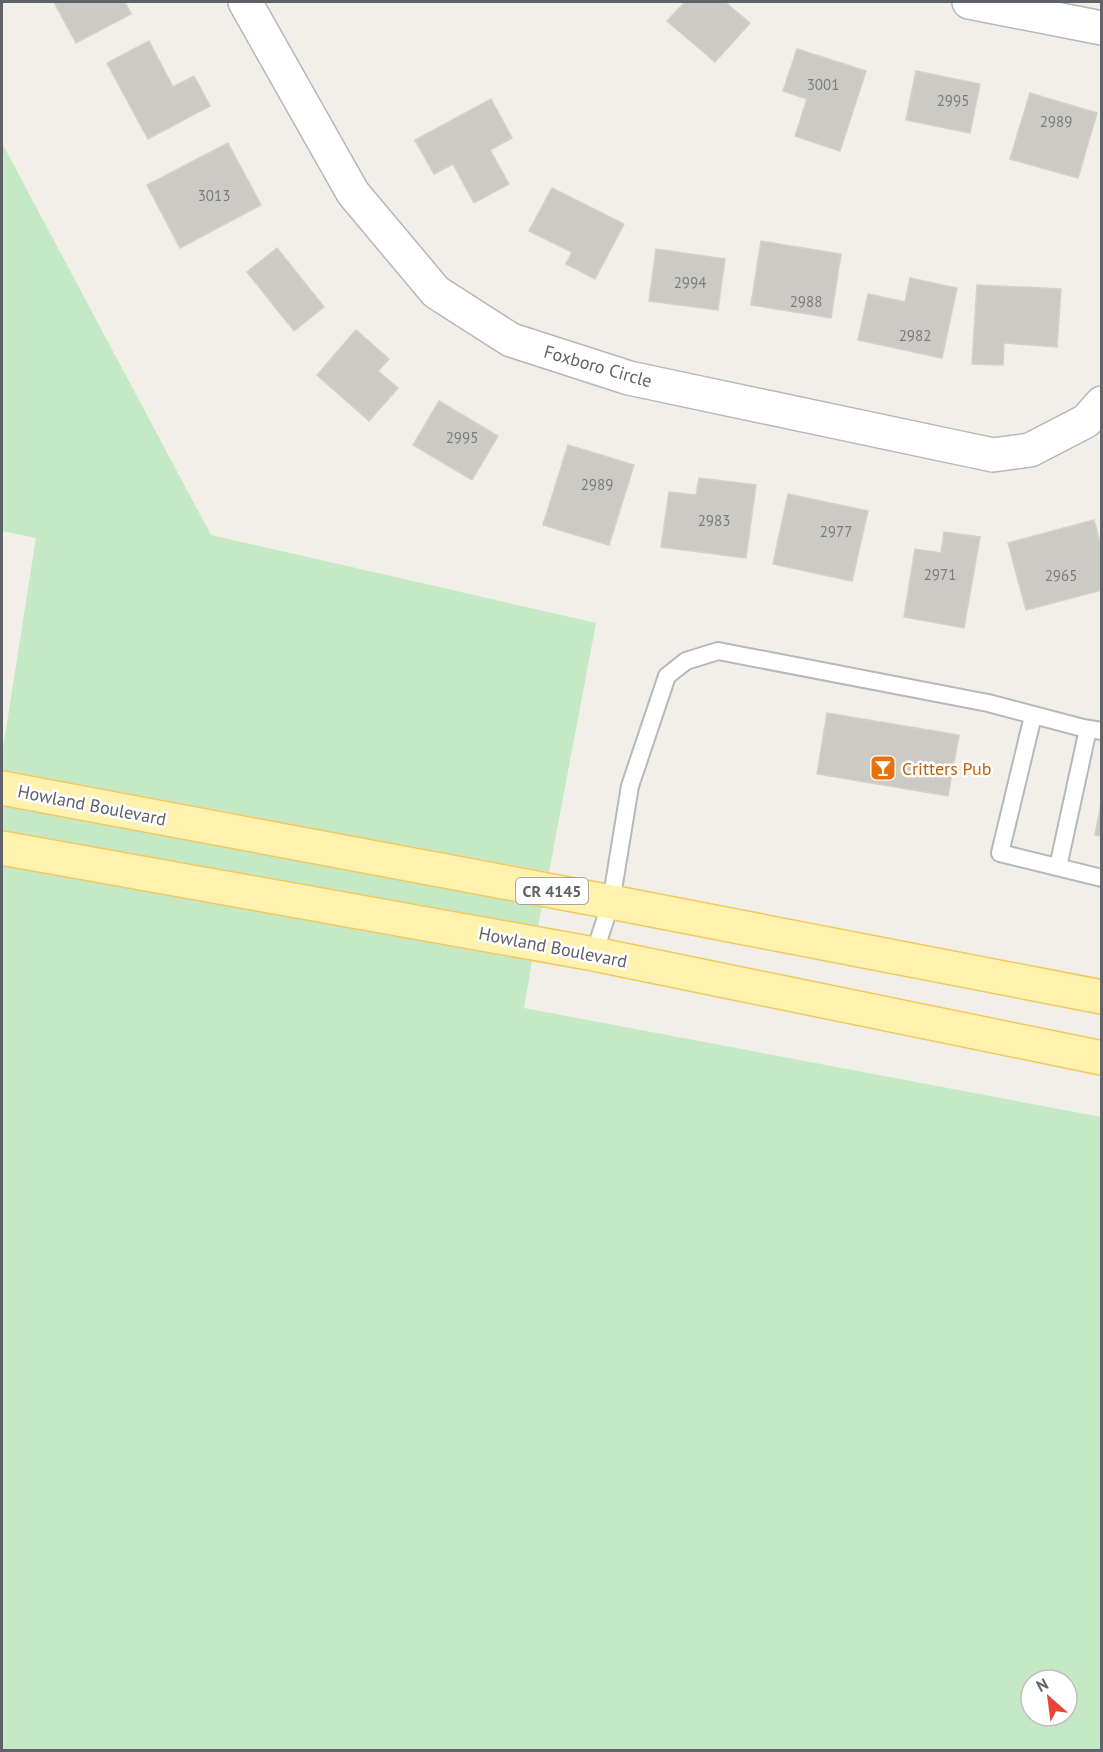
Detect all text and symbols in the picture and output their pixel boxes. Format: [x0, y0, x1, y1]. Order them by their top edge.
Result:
house number: 3001 [807, 75, 839, 94]
house number: 2995 [937, 91, 969, 110]
house number: 2989 [1040, 112, 1072, 131]
house number: 3013 [198, 186, 230, 205]
house number: 2994 [674, 273, 706, 292]
house number: 2988 [790, 292, 822, 311]
house number: 2982 [899, 326, 931, 345]
street label: Foxboro Circle [541, 340, 655, 392]
house number: 2995 [446, 428, 478, 447]
house number: 2989 [581, 475, 613, 494]
house number: 2983 [698, 511, 730, 530]
house number: 2977 [820, 522, 852, 541]
house number: 2971 [924, 565, 956, 584]
house number: 2965 [1045, 566, 1077, 585]
bar icon: Critters Pub [868, 753, 898, 783]
place label: Critters Pub [902, 757, 991, 780]
street label: Howland Boulevard [16, 779, 168, 831]
road number: CR 4145 [516, 878, 588, 904]
street label: Howland Boulevard [477, 921, 629, 973]
north arrow [1019, 1668, 1079, 1728]
text: N [1033, 1673, 1051, 1696]

